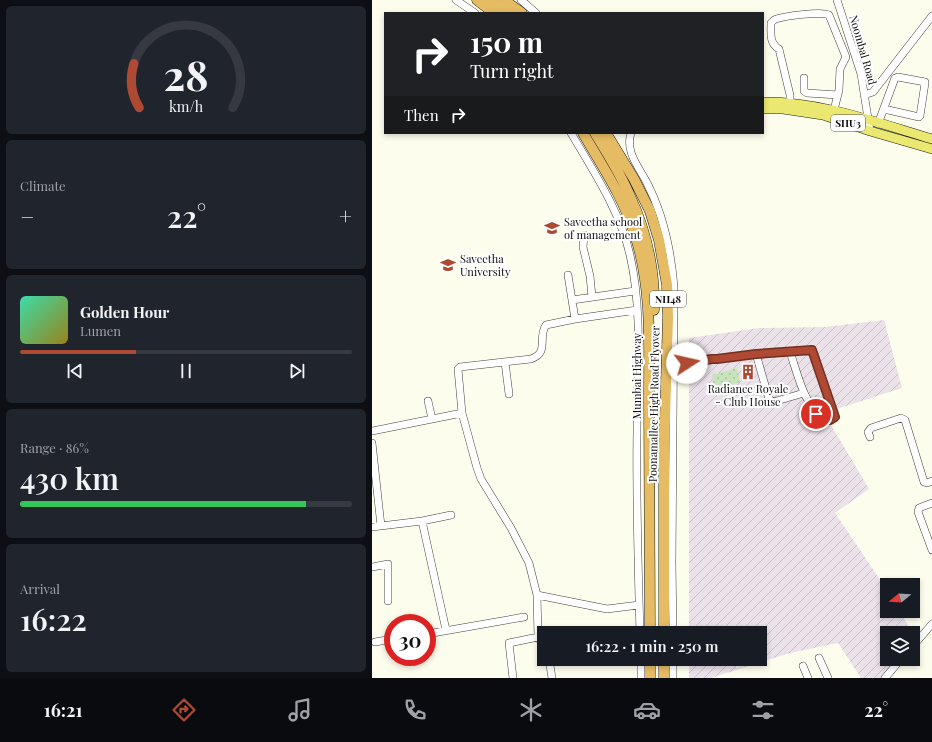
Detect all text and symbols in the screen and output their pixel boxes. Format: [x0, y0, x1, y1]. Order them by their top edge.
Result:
street label: Noombal Road [846, 13, 881, 87]
text: 150 m [470, 23, 543, 60]
icon: right [404, 28, 456, 80]
text: 28 [163, 46, 209, 101]
text: Turn right [470, 59, 553, 83]
text: km/h [169, 97, 204, 116]
icon: right [447, 104, 469, 126]
text: Then [404, 105, 439, 125]
road number: SHU3 [831, 115, 865, 131]
text: Climate [20, 177, 66, 194]
text: 22° [167, 196, 206, 236]
text: − [20, 201, 34, 231]
text: + [339, 201, 352, 231]
place label: Saveetha school of management [564, 214, 642, 242]
school or university icon: Saveetha school of management [543, 219, 561, 237]
place label: Saveetha University [460, 251, 511, 279]
school or university icon: Saveetha University [439, 256, 457, 274]
road number: NH48 [650, 291, 686, 307]
text: Golden Hour [80, 302, 169, 322]
text: Lumen [80, 322, 121, 339]
street label: Poonamallee High Road Flyover [645, 326, 662, 482]
street label: Mumbai Highway [629, 332, 644, 419]
position arrow [666, 342, 708, 384]
icon: previous [64, 360, 86, 382]
icon: pause [175, 360, 197, 382]
icon: next [286, 360, 308, 382]
building icon: Radiance Royale - Club House [739, 363, 757, 381]
place label: Radiance Royale - Club House [708, 381, 789, 409]
pin [799, 397, 833, 431]
icon: arrive [805, 403, 827, 425]
text: Range · 86% [20, 439, 89, 456]
text: 430 km [20, 458, 119, 498]
north arrow [880, 578, 920, 618]
map controls [880, 578, 920, 666]
text: Arrival [20, 580, 60, 597]
text: 16:22 [20, 599, 87, 639]
speed limit sign: 30 [384, 614, 436, 666]
button: layers [880, 626, 920, 666]
text: 16:22 · 1 min · 250 m [585, 636, 719, 656]
icon: directions [170, 696, 198, 724]
icon: music [286, 696, 314, 724]
icon: phone [401, 696, 429, 724]
icon: climate [517, 696, 545, 724]
icon: car [633, 696, 661, 724]
icon: filters [749, 696, 777, 724]
text: 16:21 [44, 698, 82, 722]
text: 22° [864, 698, 888, 722]

